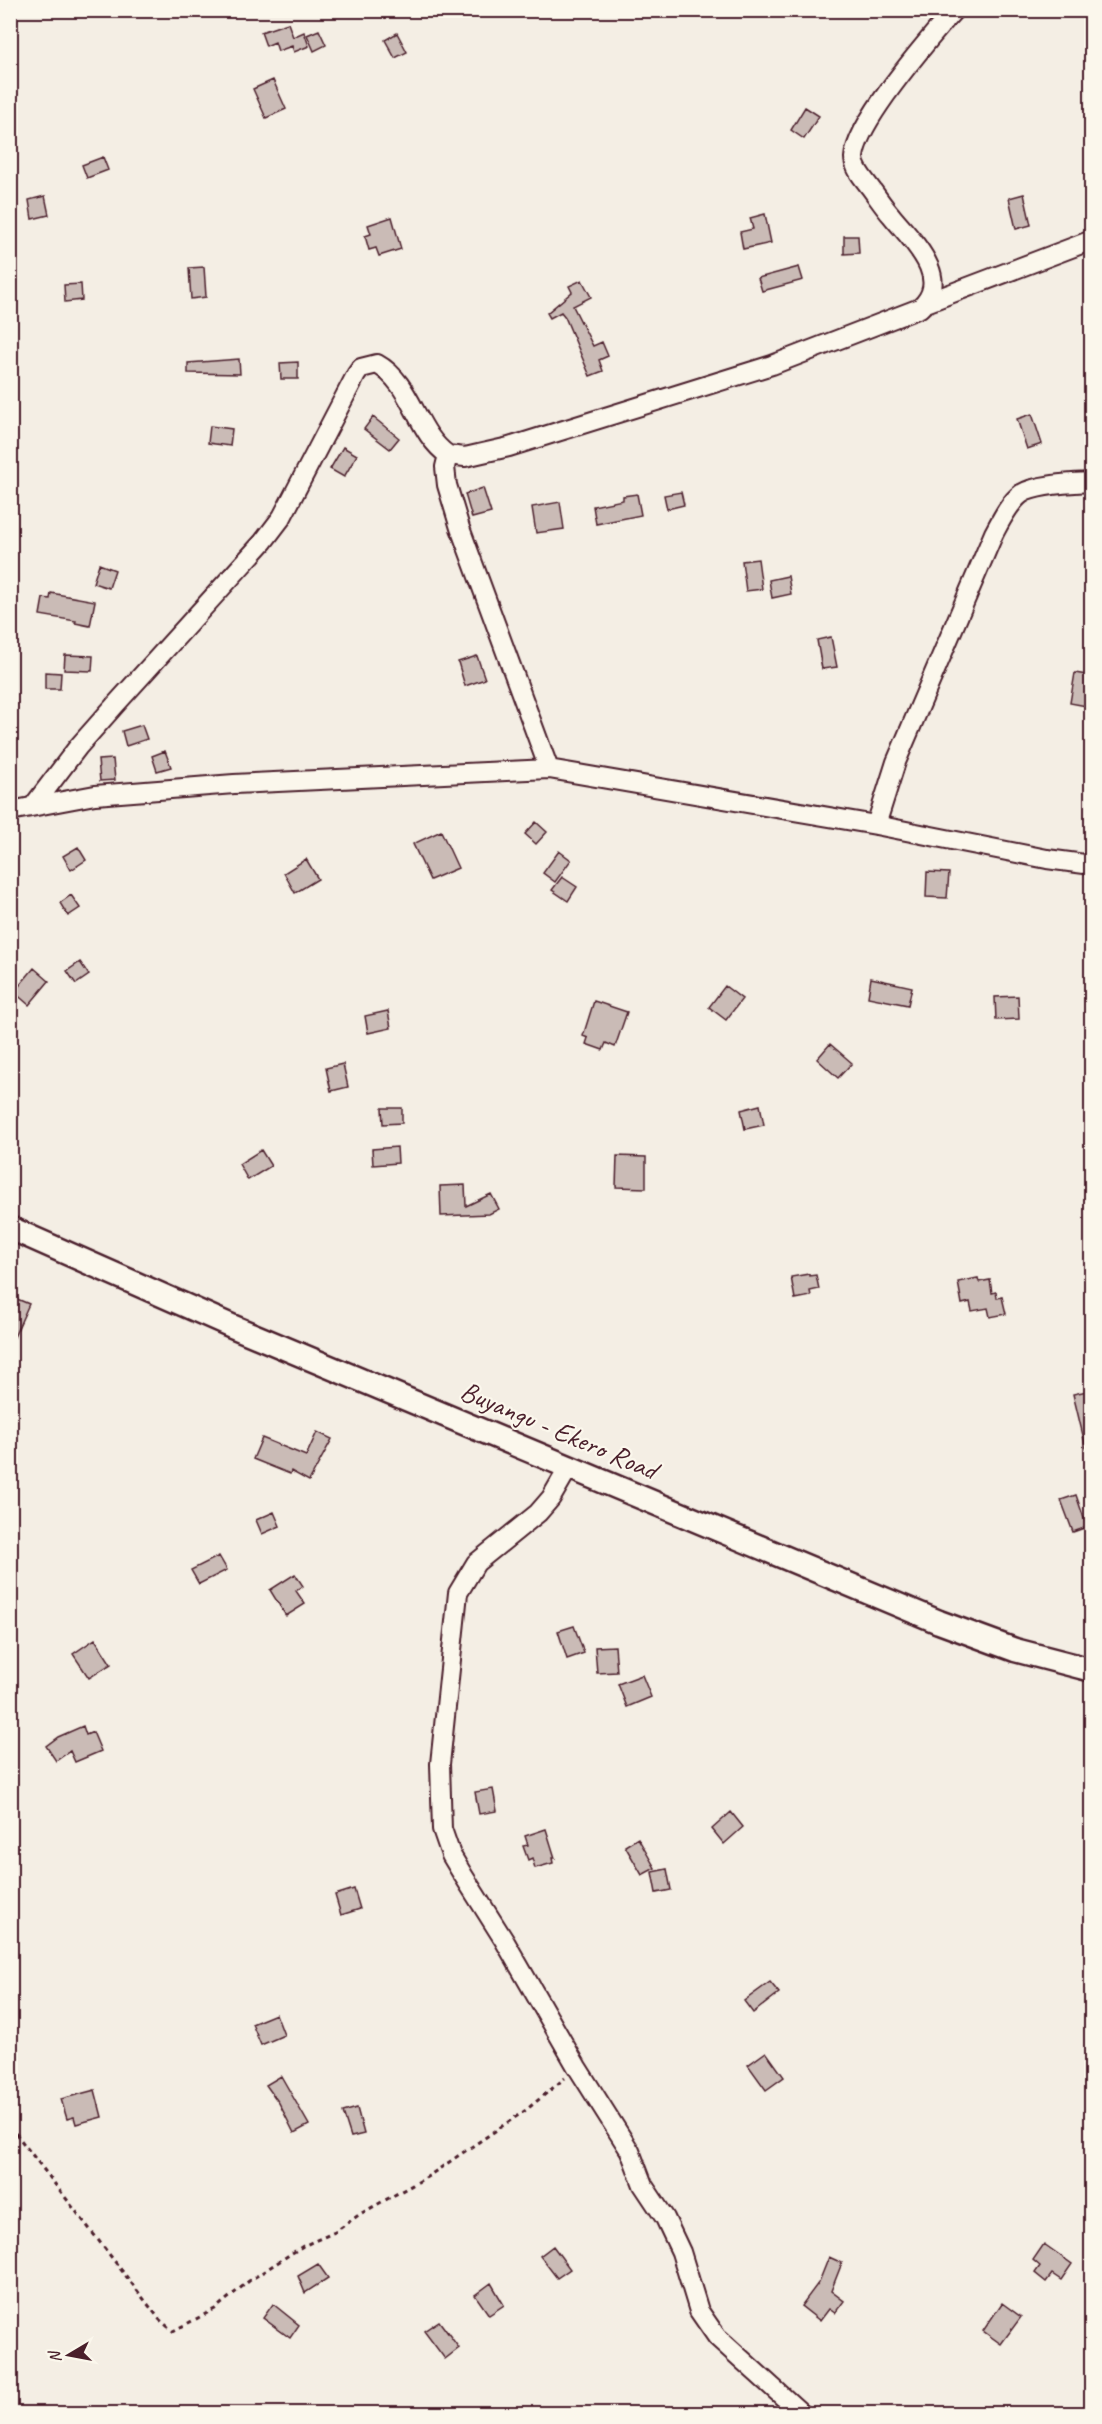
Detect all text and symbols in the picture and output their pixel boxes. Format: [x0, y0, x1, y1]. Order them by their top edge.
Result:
street label: Buyangu - Ekero Road [455, 1373, 666, 1489]
north arrow [39, 2325, 99, 2385]
text: N [44, 2348, 66, 2364]

